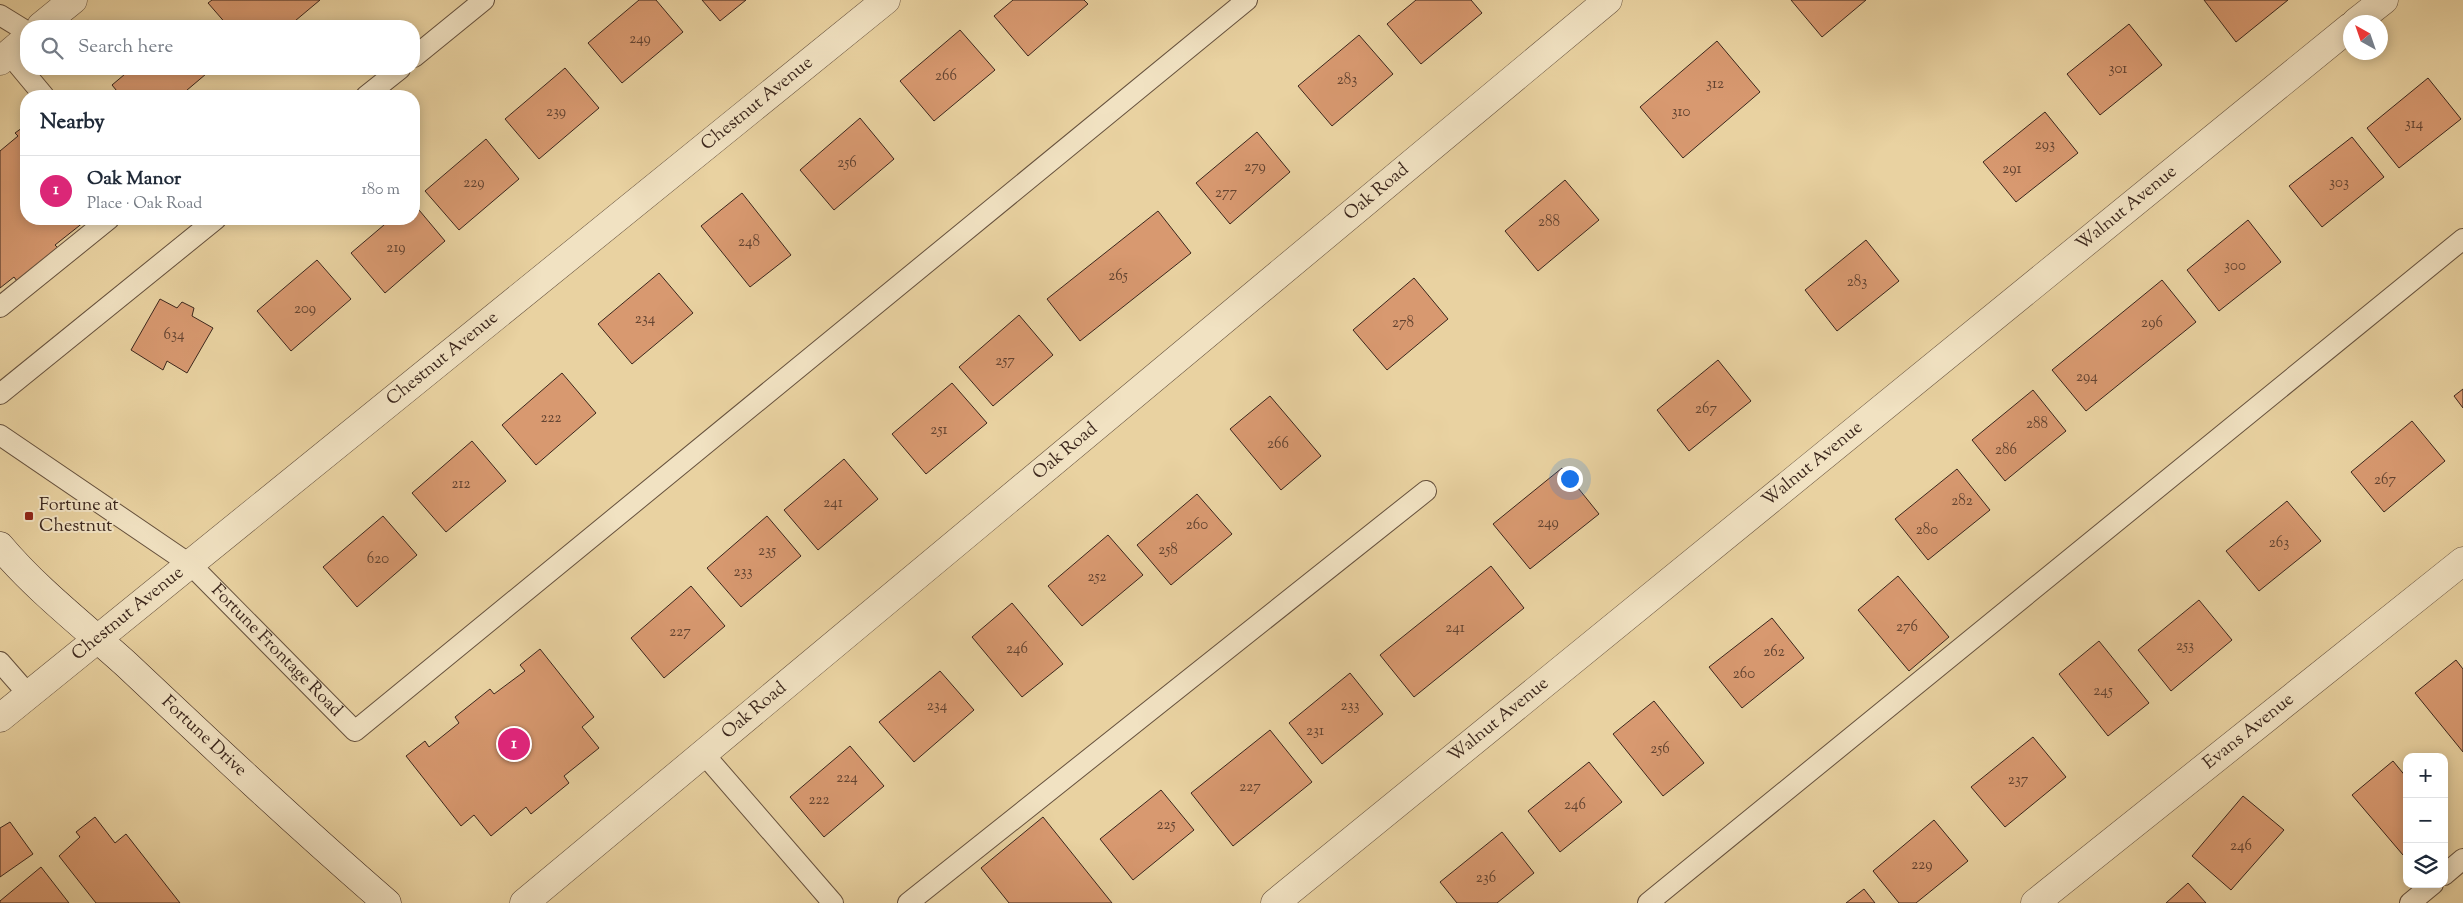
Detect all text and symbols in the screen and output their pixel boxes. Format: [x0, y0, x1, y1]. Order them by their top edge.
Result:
north arrow [2343, 15, 2388, 60]
search box [20, 20, 420, 75]
house number: 249 [629, 29, 651, 50]
icon: search [38, 34, 66, 62]
text: Search here [78, 34, 173, 61]
street label: Chestnut Avenue [696, 51, 819, 158]
house number: 301 [2109, 59, 2127, 80]
house number: 266 [935, 66, 957, 87]
house number: 283 [1337, 70, 1357, 91]
house number: 312 [1706, 74, 1724, 95]
house number: 239 [546, 102, 566, 123]
house number: 310 [1672, 102, 1691, 123]
text: Nearby [40, 108, 105, 138]
house number: 314 [2405, 114, 2424, 135]
house number: 293 [2035, 135, 2055, 156]
house number: 256 [837, 153, 857, 174]
house number: 279 [1244, 157, 1266, 178]
street label: Oak Road [1339, 158, 1415, 227]
house number: 291 [2002, 159, 2022, 180]
street label: Walnut Avenue [2071, 160, 2183, 258]
text: Oak Manor [87, 166, 181, 193]
house number: 229 [463, 173, 485, 194]
house number: 303 [2329, 173, 2349, 194]
text: 1 [53, 179, 59, 202]
text: 180 m [361, 179, 400, 202]
house number: 277 [1215, 183, 1238, 204]
text: Place · Oak Road [87, 193, 202, 216]
house number: 288 [1538, 212, 1560, 233]
house number: 248 [738, 232, 760, 253]
house number: 219 [386, 238, 406, 259]
house number: 300 [2224, 256, 2246, 277]
house number: 265 [1108, 266, 1128, 287]
house number: 283 [1847, 272, 1867, 293]
house number: 209 [294, 299, 316, 320]
street label: Chestnut Avenue [381, 306, 504, 413]
house number: 234 [635, 309, 656, 330]
house number: 278 [1392, 313, 1414, 334]
house number: 296 [2141, 313, 2163, 334]
house number: 634 [163, 325, 185, 346]
house number: 257 [995, 351, 1015, 372]
house number: 294 [2076, 367, 2098, 388]
house number: 267 [1695, 399, 1717, 420]
house number: 222 [540, 408, 562, 429]
house number: 288 [2026, 414, 2048, 435]
street label: Walnut Avenue [1757, 416, 1869, 514]
street label: Oak Road [1027, 417, 1104, 487]
house number: 251 [930, 420, 948, 441]
house number: 266 [1267, 434, 1289, 455]
house number: 286 [1995, 440, 2017, 461]
your location [1557, 466, 1583, 492]
house number: 267 [2374, 470, 2396, 491]
house number: 212 [451, 474, 471, 495]
house number: 282 [1951, 491, 1973, 512]
place label: Fortune at Chestnut [39, 493, 119, 540]
house number: 241 [823, 493, 843, 514]
marker: Fortune at Chestnut [23, 510, 35, 522]
house number: 249 [1537, 513, 1559, 534]
house number: 260 [1186, 515, 1208, 536]
house number: 280 [1916, 520, 1938, 541]
house number: 263 [2269, 533, 2289, 554]
house number: 258 [1158, 540, 1178, 561]
house number: 235 [758, 541, 776, 562]
house number: 620 [367, 549, 389, 570]
street label: Chestnut Avenue [67, 561, 190, 668]
house number: 233 [733, 562, 753, 583]
house number: 252 [1087, 567, 1107, 588]
street label: Fortune Frontage Road [204, 579, 348, 723]
house number: 276 [1896, 617, 1918, 638]
house number: 241 [1445, 618, 1465, 639]
house number: 227 [669, 622, 691, 643]
house number: 253 [2176, 636, 2194, 657]
house number: 246 [1006, 639, 1028, 660]
house number: 262 [1763, 642, 1785, 663]
house number: 260 [1733, 664, 1755, 685]
street label: Walnut Avenue [1443, 671, 1555, 769]
street label: Oak Road [716, 676, 793, 746]
house number: 245 [2093, 681, 2113, 702]
street label: Evans Avenue [2198, 687, 2300, 777]
street label: Fortune Drive [155, 690, 252, 783]
house number: 234 [927, 696, 948, 717]
house number: 233 [1340, 696, 1360, 717]
house number: 231 [1306, 721, 1324, 742]
pin: 1 [498, 725, 530, 763]
house number: 256 [1650, 739, 1670, 760]
map controls [2403, 753, 2448, 888]
button: + [2403, 753, 2448, 798]
house number: 224 [836, 768, 858, 789]
house number: 237 [2008, 770, 2029, 791]
house number: 227 [1239, 777, 1261, 798]
house number: 222 [808, 790, 830, 811]
house number: 246 [1564, 795, 1586, 816]
button: − [2403, 798, 2448, 843]
house number: 225 [1156, 815, 1176, 836]
house number: 246 [2230, 836, 2252, 857]
button: layers [2403, 843, 2448, 888]
house number: 229 [1911, 855, 1933, 876]
house number: 236 [1476, 868, 1496, 889]

